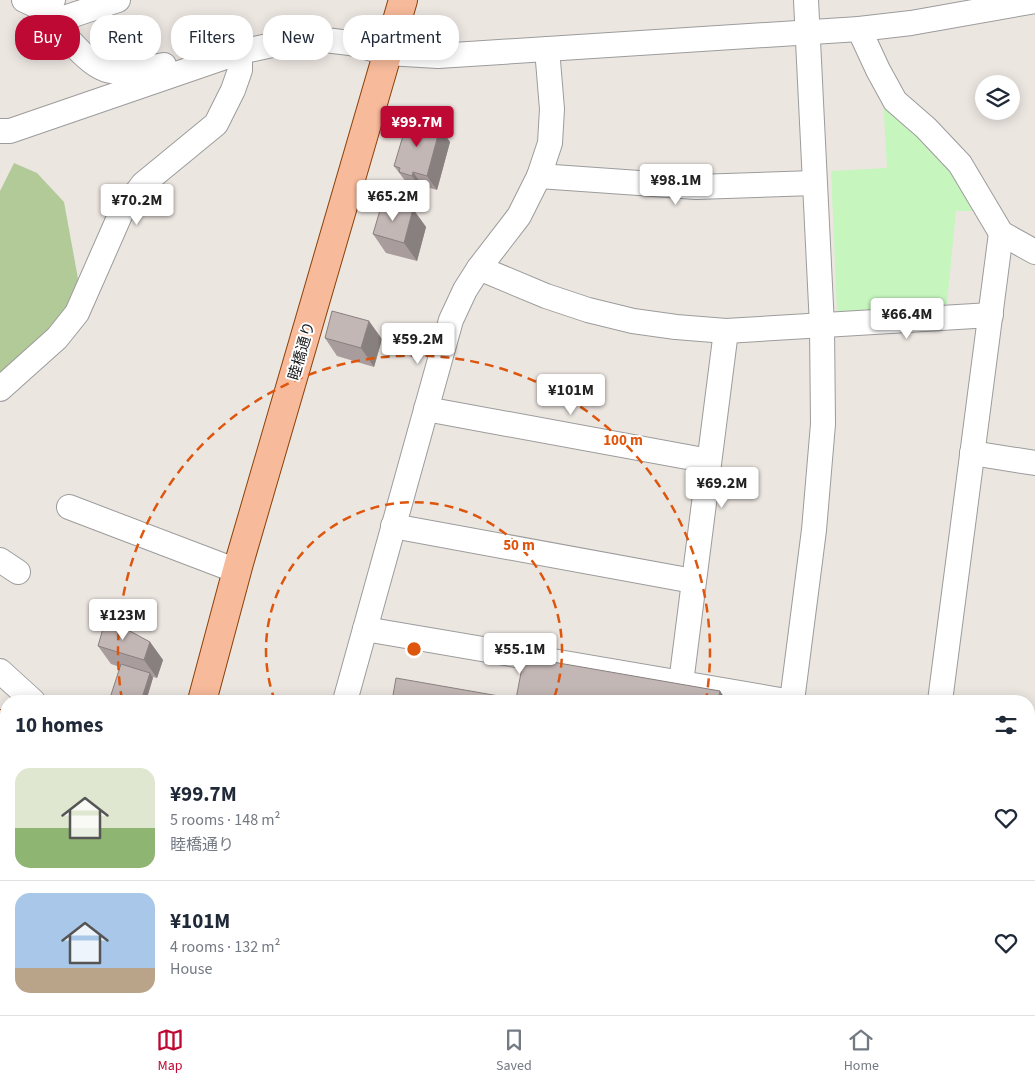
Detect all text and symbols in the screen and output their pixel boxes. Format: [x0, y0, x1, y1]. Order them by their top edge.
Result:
chip: Buy [15, 15, 80, 60]
chip: Rent [90, 15, 161, 60]
chip: Filters [171, 15, 253, 60]
chip: New [263, 15, 333, 60]
chip: Apartment [343, 15, 459, 60]
map controls [975, 75, 1020, 120]
button: layers [975, 75, 1020, 120]
pin: ¥99.7M [376, 106, 458, 148]
text: ¥99.7M [392, 111, 442, 133]
pin: ¥98.1M [635, 164, 717, 206]
text: ¥98.1M [651, 169, 701, 191]
pin: ¥65.2M [352, 180, 434, 222]
pin: ¥70.2M [96, 184, 178, 226]
text: ¥65.2M [368, 185, 418, 207]
text: ¥70.2M [112, 189, 162, 211]
pin: ¥66.4M [866, 298, 948, 340]
text: ¥66.4M [882, 303, 932, 325]
street label: 睦橋通り [284, 319, 320, 383]
pin: ¥59.2M [377, 322, 459, 365]
text: ¥59.2M [393, 328, 443, 350]
pin: ¥101M [536, 374, 606, 416]
text: ¥101M [548, 379, 594, 401]
text: 100 m [603, 430, 643, 451]
pin: ¥69.2M [681, 466, 763, 509]
text: ¥69.2M [697, 472, 747, 494]
text: 50 m [503, 535, 535, 556]
pin: ¥123M [88, 598, 158, 641]
text: ¥123M [100, 604, 146, 626]
pin: ¥55.1M [479, 632, 561, 675]
text: ¥55.1M [495, 638, 545, 660]
centre of rings [405, 640, 423, 658]
text: 10 homes [15, 710, 103, 740]
icon: filters [992, 711, 1020, 739]
text: ¥99.7M [170, 779, 237, 809]
icon: home [55, 788, 115, 848]
icon: heart [992, 804, 1020, 832]
text: 5 rooms · 148 m² [170, 809, 280, 831]
text: 睦橋通り [170, 834, 234, 856]
text: ¥101M [170, 906, 230, 936]
icon: home [55, 913, 115, 973]
icon: heart [992, 929, 1020, 957]
text: 4 rooms · 132 m² [170, 936, 280, 958]
text: House [170, 958, 212, 980]
tab: Map [156, 1026, 184, 1076]
tab: Saved [496, 1026, 532, 1076]
tab: Home [844, 1026, 879, 1076]

